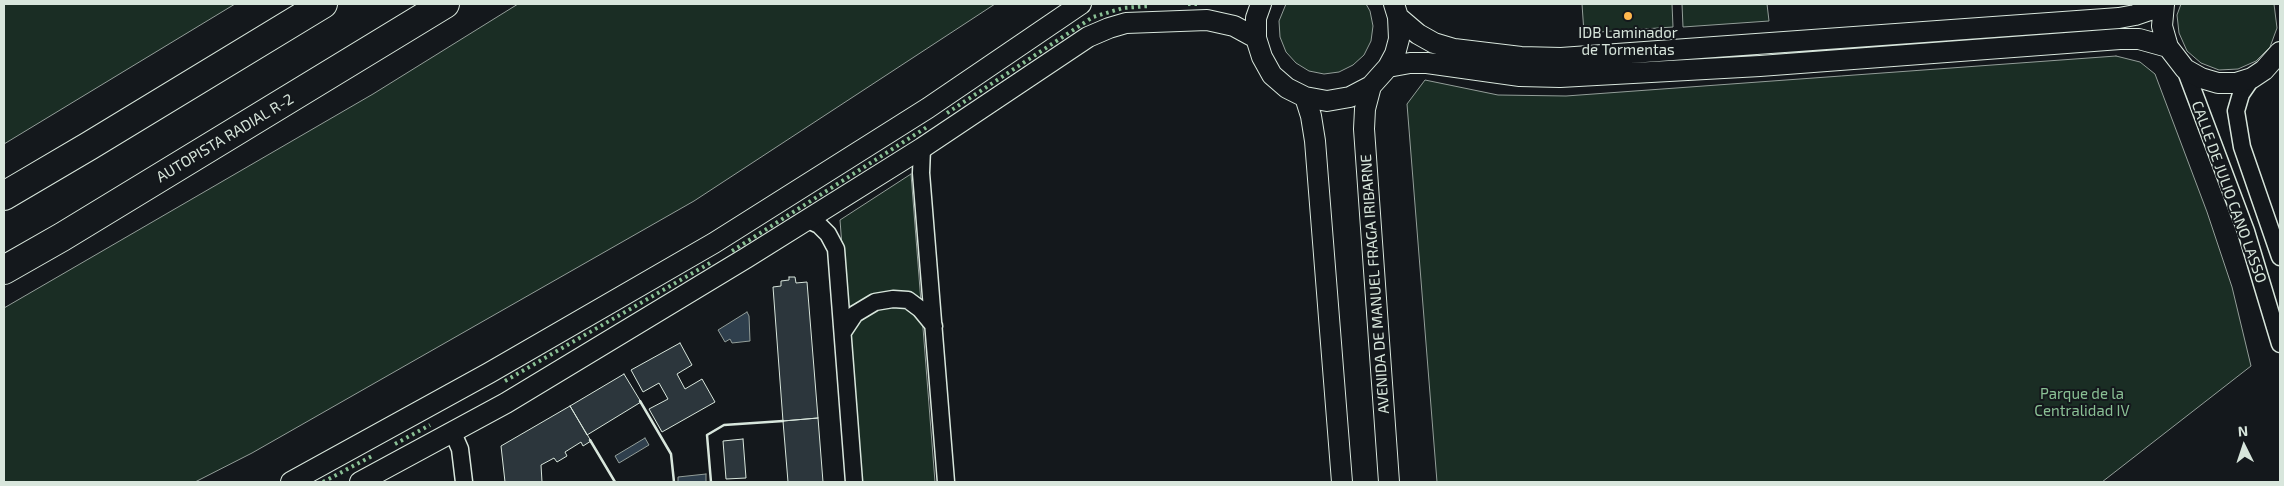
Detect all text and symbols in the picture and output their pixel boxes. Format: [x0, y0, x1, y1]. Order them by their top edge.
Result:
marker: IDB Laminador de Tormentas [1622, 10, 1634, 22]
place label: IDB Laminador de Tormentas [1578, 24, 1678, 59]
street label: AUTOPISTA RADIAL R-2 [153, 90, 297, 186]
street label: CALLE DE JULIO CANO LASSO [2188, 98, 2270, 286]
street label: AVENIDA DE MANUEL FRAGA IRIBARNE [1357, 154, 1393, 414]
park label: Parque de la Centralidad IV [2034, 385, 2130, 420]
north arrow [2219, 421, 2269, 471]
text: N [2237, 422, 2249, 439]

